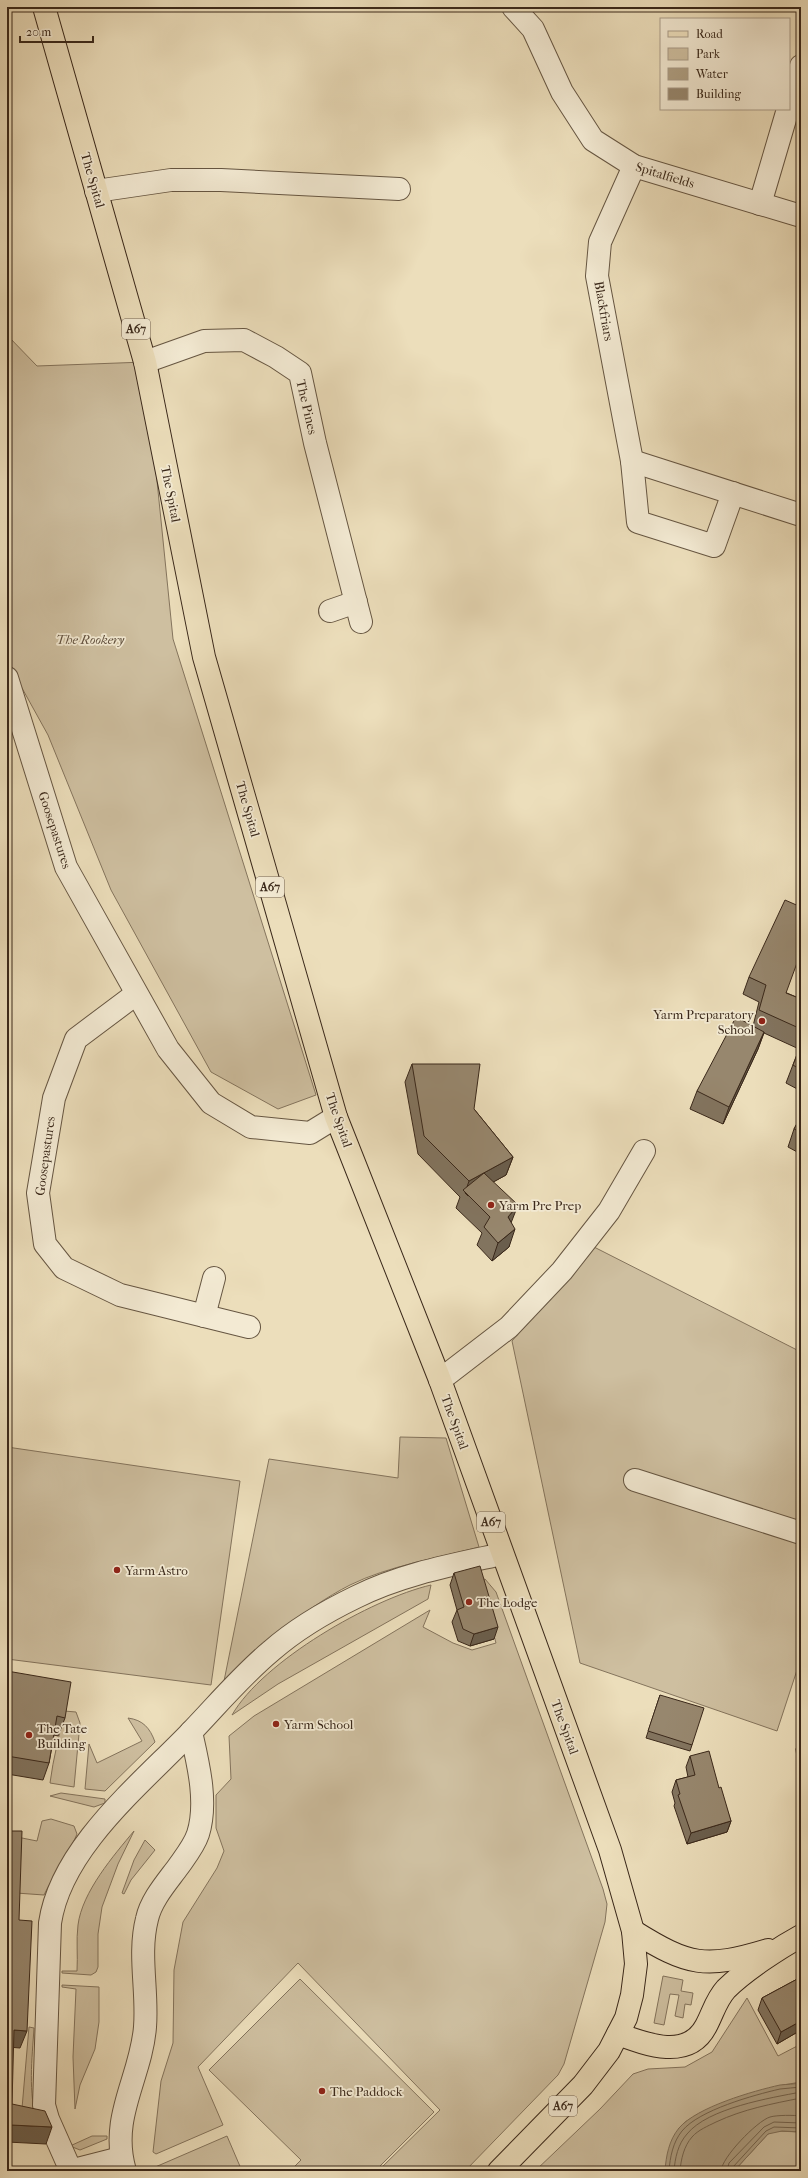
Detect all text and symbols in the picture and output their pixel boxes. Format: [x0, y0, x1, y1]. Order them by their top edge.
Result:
scale bar [20, 18, 93, 44]
legend [660, 18, 790, 110]
text: 20 m [26, 25, 51, 39]
text: Road [696, 27, 723, 41]
text: Park [696, 47, 721, 61]
text: Water [695, 67, 729, 81]
text: Building [696, 87, 741, 101]
street label: The Spital [78, 150, 108, 210]
street label: Spitalfields [634, 159, 696, 191]
street label: Blackfriars [591, 280, 617, 342]
road number: A67 [122, 319, 150, 339]
street label: The Pines [293, 378, 321, 436]
street label: The Spital [158, 464, 184, 524]
park label: The Rookery [56, 632, 125, 647]
street label: The Spital [233, 779, 263, 839]
street label: Goosepastures [35, 790, 75, 871]
road number: A67 [256, 877, 284, 897]
place label: Yarm Preparatory School [652, 1007, 755, 1037]
marker: Yarm Preparatory School [757, 1016, 767, 1026]
street label: The Spital [323, 1091, 356, 1150]
street label: Goosepastures [32, 1115, 58, 1197]
place label: Yarm Pre Prep [498, 1198, 581, 1213]
marker: Yarm Pre Prep [486, 1200, 496, 1210]
street label: The Spital [438, 1393, 472, 1452]
road number: A67 [477, 1512, 505, 1532]
place label: Yarm Astro [124, 1563, 188, 1578]
marker: Yarm Astro [112, 1565, 122, 1575]
place label: The Lodge [477, 1595, 538, 1610]
marker: The Lodge [464, 1597, 474, 1607]
street label: The Spital [548, 1698, 582, 1757]
place label: Yarm School [283, 1717, 354, 1732]
marker: Yarm School [271, 1719, 281, 1729]
place label: The Tate Building [37, 1721, 88, 1751]
marker: The Tate Building [24, 1730, 34, 1740]
place label: The Paddock [330, 2084, 403, 2099]
marker: The Paddock [317, 2086, 327, 2096]
road number: A67 [549, 2096, 577, 2116]

